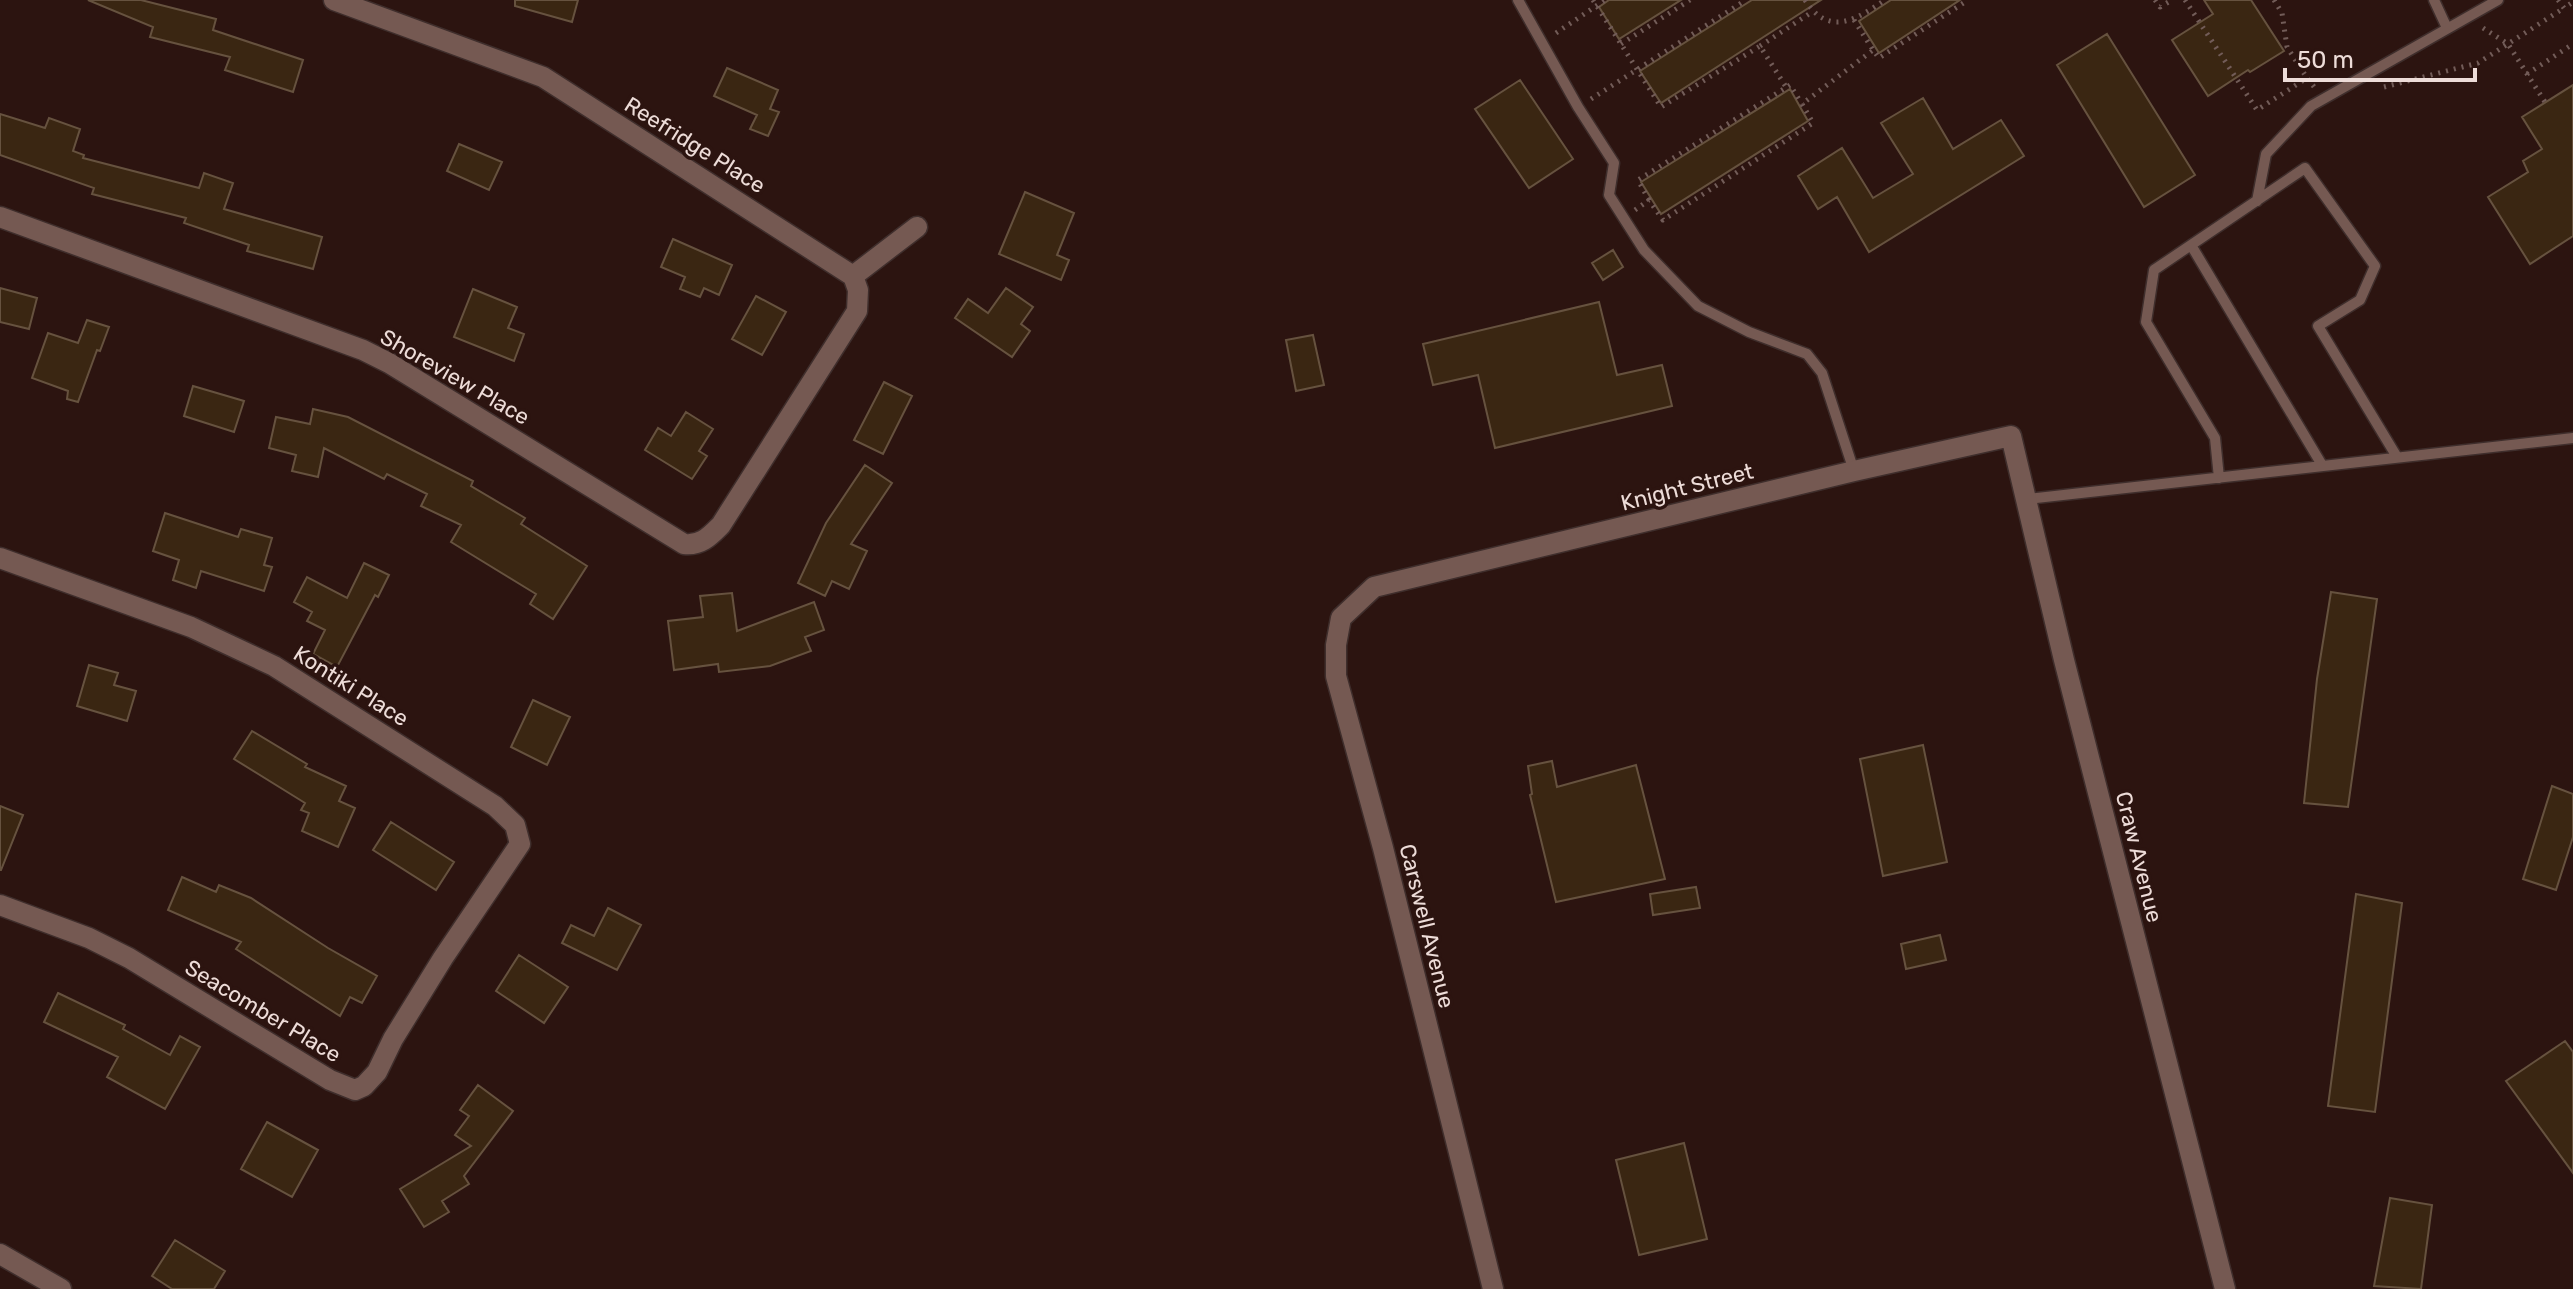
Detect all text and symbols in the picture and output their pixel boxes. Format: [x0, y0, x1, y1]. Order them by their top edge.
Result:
scale bar [2285, 32, 2475, 82]
text: 50 m [2297, 46, 2354, 74]
street label: Reefridge Place [620, 91, 770, 199]
street label: Shoreview Place [376, 323, 534, 431]
street label: Knight Street [1618, 457, 1757, 517]
street label: Kontiki Place [289, 640, 413, 732]
street label: Craw Avenue [2110, 789, 2168, 925]
street label: Carswell Avenue [1394, 841, 1460, 1011]
street label: Seacomber Place [180, 954, 346, 1068]

